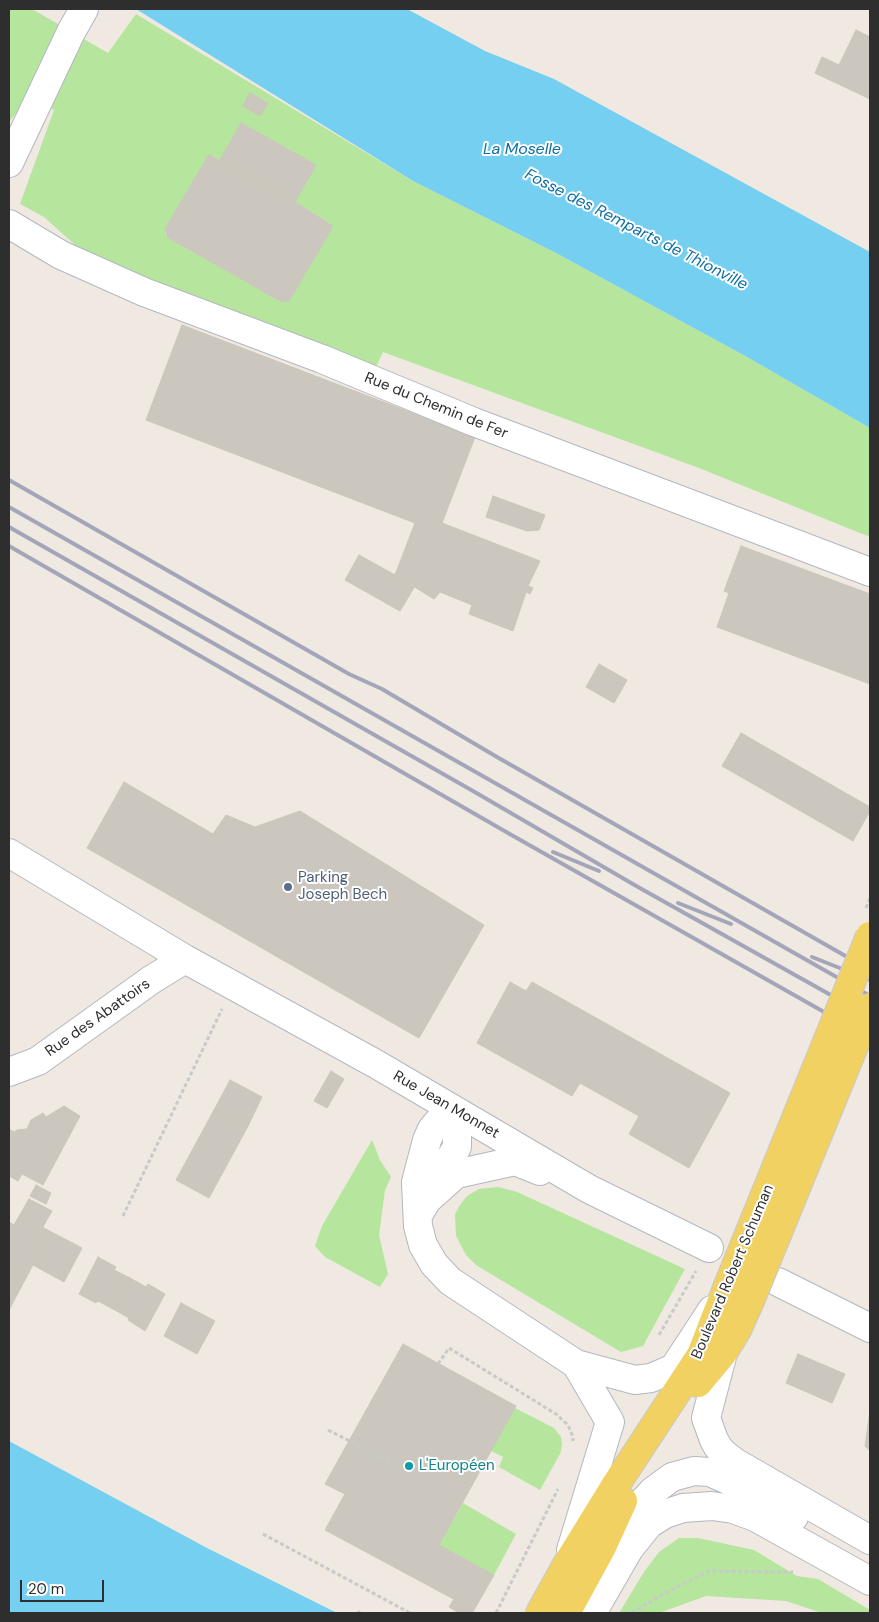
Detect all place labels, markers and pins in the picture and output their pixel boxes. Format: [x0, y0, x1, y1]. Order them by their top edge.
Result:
place label: Parking Joseph Bech [298, 869, 387, 904]
marker: Parking Joseph Bech [282, 881, 294, 893]
place label: L'Européen [419, 1457, 495, 1475]
marker: L'Européen [403, 1460, 415, 1472]

